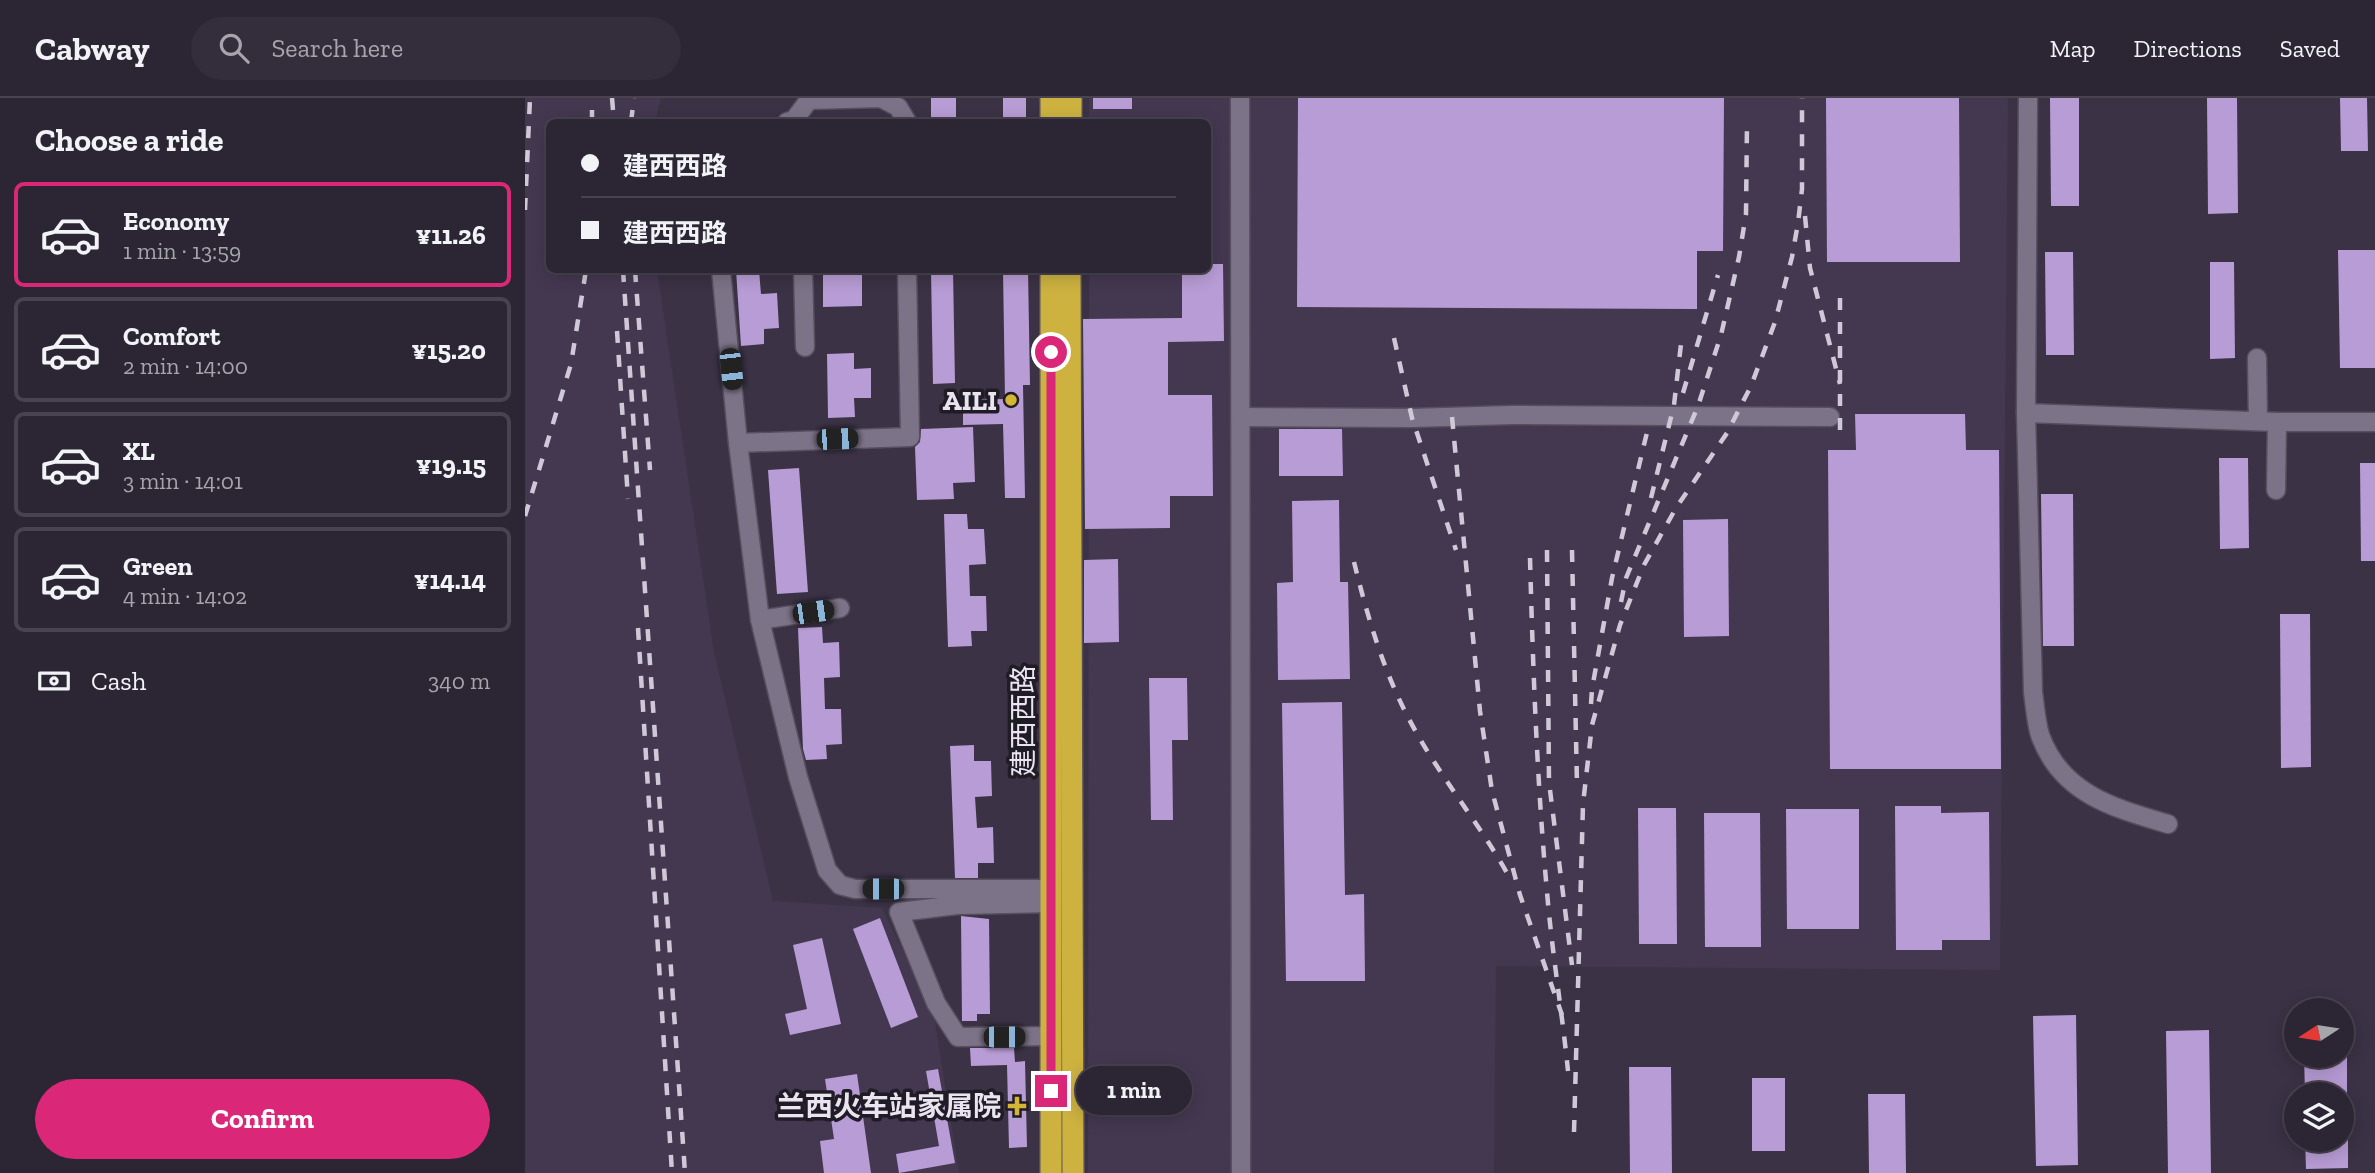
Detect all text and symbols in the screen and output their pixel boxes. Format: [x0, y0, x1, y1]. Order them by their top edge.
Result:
search box [191, 17, 681, 80]
text: Cabway [35, 29, 149, 68]
icon: search [215, 29, 253, 67]
text: Search here [271, 32, 403, 64]
text: Map [2050, 34, 2096, 63]
text: Directions [2134, 34, 2242, 63]
text: Saved [2280, 34, 2340, 63]
text: Choose a ride [35, 121, 223, 159]
text: 建西西路 [623, 150, 727, 182]
icon: car [39, 203, 102, 266]
text: Economy [123, 205, 229, 237]
text: 建西西路 [623, 217, 727, 249]
text: ¥11.26 [416, 219, 486, 251]
text: 1 min · 13:59 [123, 237, 241, 265]
icon: car [39, 318, 102, 381]
text: Comfort [123, 320, 220, 352]
text: ¥15.20 [412, 334, 486, 366]
route start [1035, 336, 1067, 368]
car [719, 347, 744, 391]
text: 2 min · 14:00 [123, 352, 248, 380]
place label: AILI [942, 384, 997, 417]
marker: AILI [1003, 392, 1019, 408]
car [816, 428, 859, 450]
icon: car [39, 433, 102, 496]
text: XL [123, 435, 155, 467]
text: ¥19.15 [416, 449, 486, 481]
text: 3 min · 14:01 [123, 467, 243, 495]
icon: car [39, 548, 102, 611]
text: Green [123, 550, 193, 582]
text: ¥14.14 [414, 564, 486, 596]
text: 4 min · 14:02 [123, 582, 247, 610]
car [791, 599, 836, 625]
icon: cash [35, 662, 73, 700]
text: Cash [91, 665, 146, 697]
street label: 建西西路 [1007, 665, 1040, 777]
text: 340 m [428, 667, 490, 695]
car [863, 879, 905, 900]
north arrow [2284, 998, 2354, 1068]
map controls [2284, 998, 2354, 1152]
car [984, 1027, 1026, 1048]
callout: 1 min [1075, 1066, 1191, 1116]
route end [1035, 1075, 1067, 1107]
text: 1 min [1107, 1076, 1161, 1104]
button: Confirm [35, 1079, 490, 1159]
button: layers [2284, 1082, 2354, 1152]
place label: 兰西火车站家属院 [777, 1090, 1001, 1123]
marker: 兰西火车站家属院 [1007, 1096, 1027, 1116]

